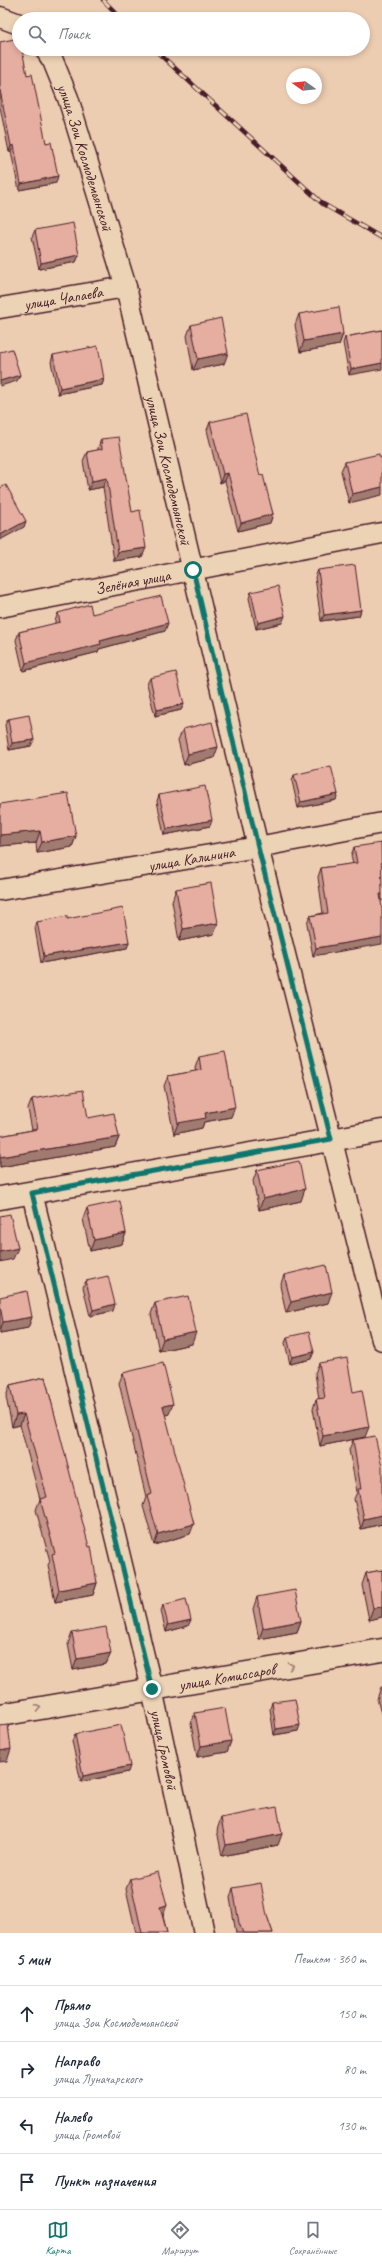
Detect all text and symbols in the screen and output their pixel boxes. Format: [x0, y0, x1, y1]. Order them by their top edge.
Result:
search box [12, 12, 370, 56]
icon: search [26, 23, 48, 45]
text: Поиск [58, 25, 90, 44]
north arrow [286, 68, 322, 104]
street label: улица Зои Космодемьянской [52, 80, 118, 235]
street label: улица Чапаева [21, 282, 105, 315]
street label: улица Зои Космодемьянской [141, 392, 196, 548]
route start [184, 561, 202, 579]
street label: Зелёная улица [93, 565, 174, 599]
street label: улица Калинина [146, 842, 237, 876]
street label: улица Комиссаров [176, 1659, 281, 1696]
one-way arrow [288, 1662, 294, 1671]
route end [143, 1680, 161, 1698]
one-way arrow [35, 1704, 42, 1713]
street label: улица Громовой [145, 1707, 182, 1793]
text: 5 мин [16, 1949, 50, 1970]
text: Пешком · 360 m [293, 1951, 366, 1967]
text: Прямо [54, 1996, 90, 2015]
icon: ahead [16, 2003, 38, 2025]
text: 150 m [338, 2006, 366, 2022]
text: улица Зои Космодемьянской [54, 2015, 178, 2031]
text: Направо [54, 2052, 100, 2071]
icon: right [16, 2059, 38, 2081]
text: 80 m [344, 2062, 366, 2078]
text: улица Луначарского [54, 2071, 142, 2087]
text: Налево [54, 2108, 92, 2127]
icon: left [16, 2115, 38, 2137]
text: 130 m [338, 2118, 366, 2134]
text: улица Громовой [54, 2127, 120, 2143]
icon: arrive [16, 2171, 38, 2193]
text: Пункт назначения [54, 2172, 156, 2191]
tab: Карта [45, 2219, 71, 2257]
tab: Маршрут [162, 2219, 198, 2257]
tab: Сохранённые [289, 2219, 337, 2257]

